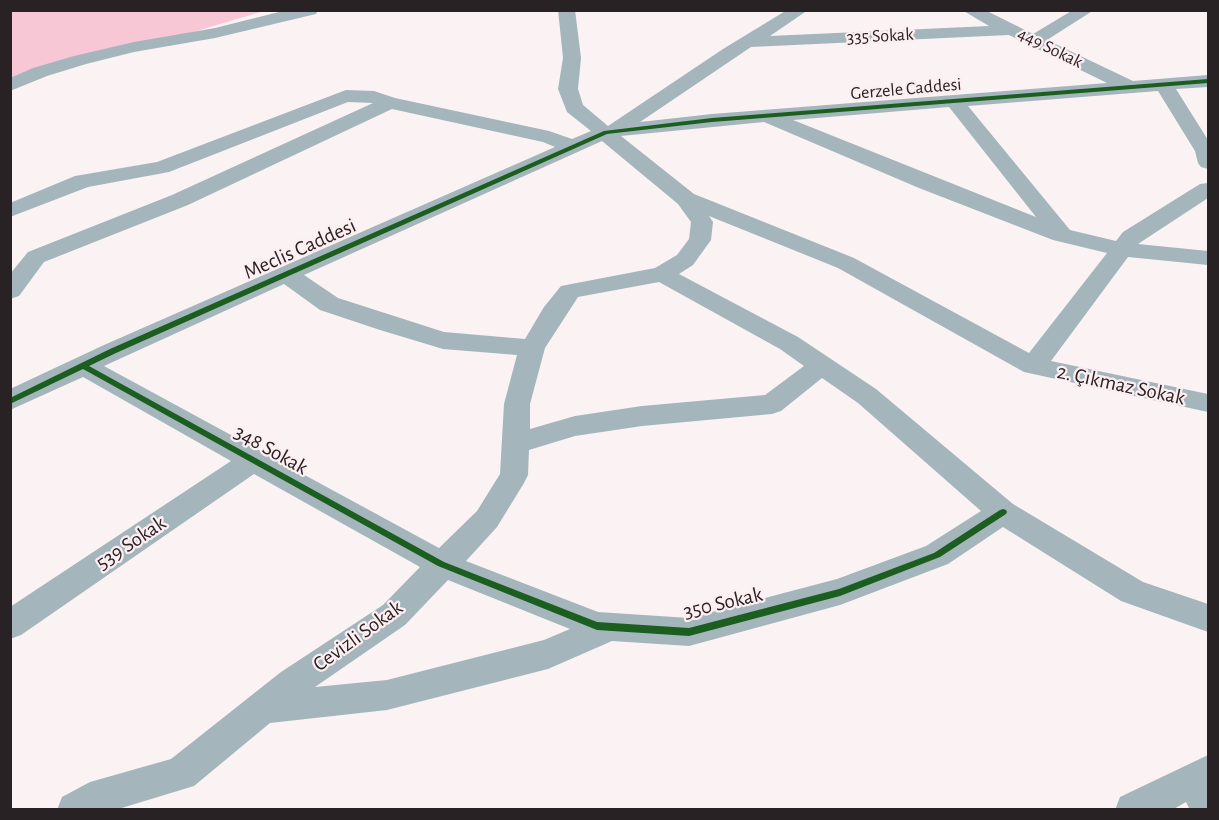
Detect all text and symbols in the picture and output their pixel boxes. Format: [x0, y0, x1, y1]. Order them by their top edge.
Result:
street label: 335 Sokak [846, 23, 914, 49]
street label: 449 Sokak [1014, 23, 1086, 73]
street label: Gerzele Caddesi [850, 73, 962, 105]
street label: Meclis Caddesi [240, 213, 360, 285]
street label: 2. Çıkmaz Sokak [1055, 359, 1187, 411]
street label: 348 Sokak [230, 419, 312, 481]
street label: 539 Sokak [91, 510, 171, 576]
street label: 350 Sokak [681, 582, 765, 624]
street label: Cevizli Sokak [308, 595, 408, 677]

